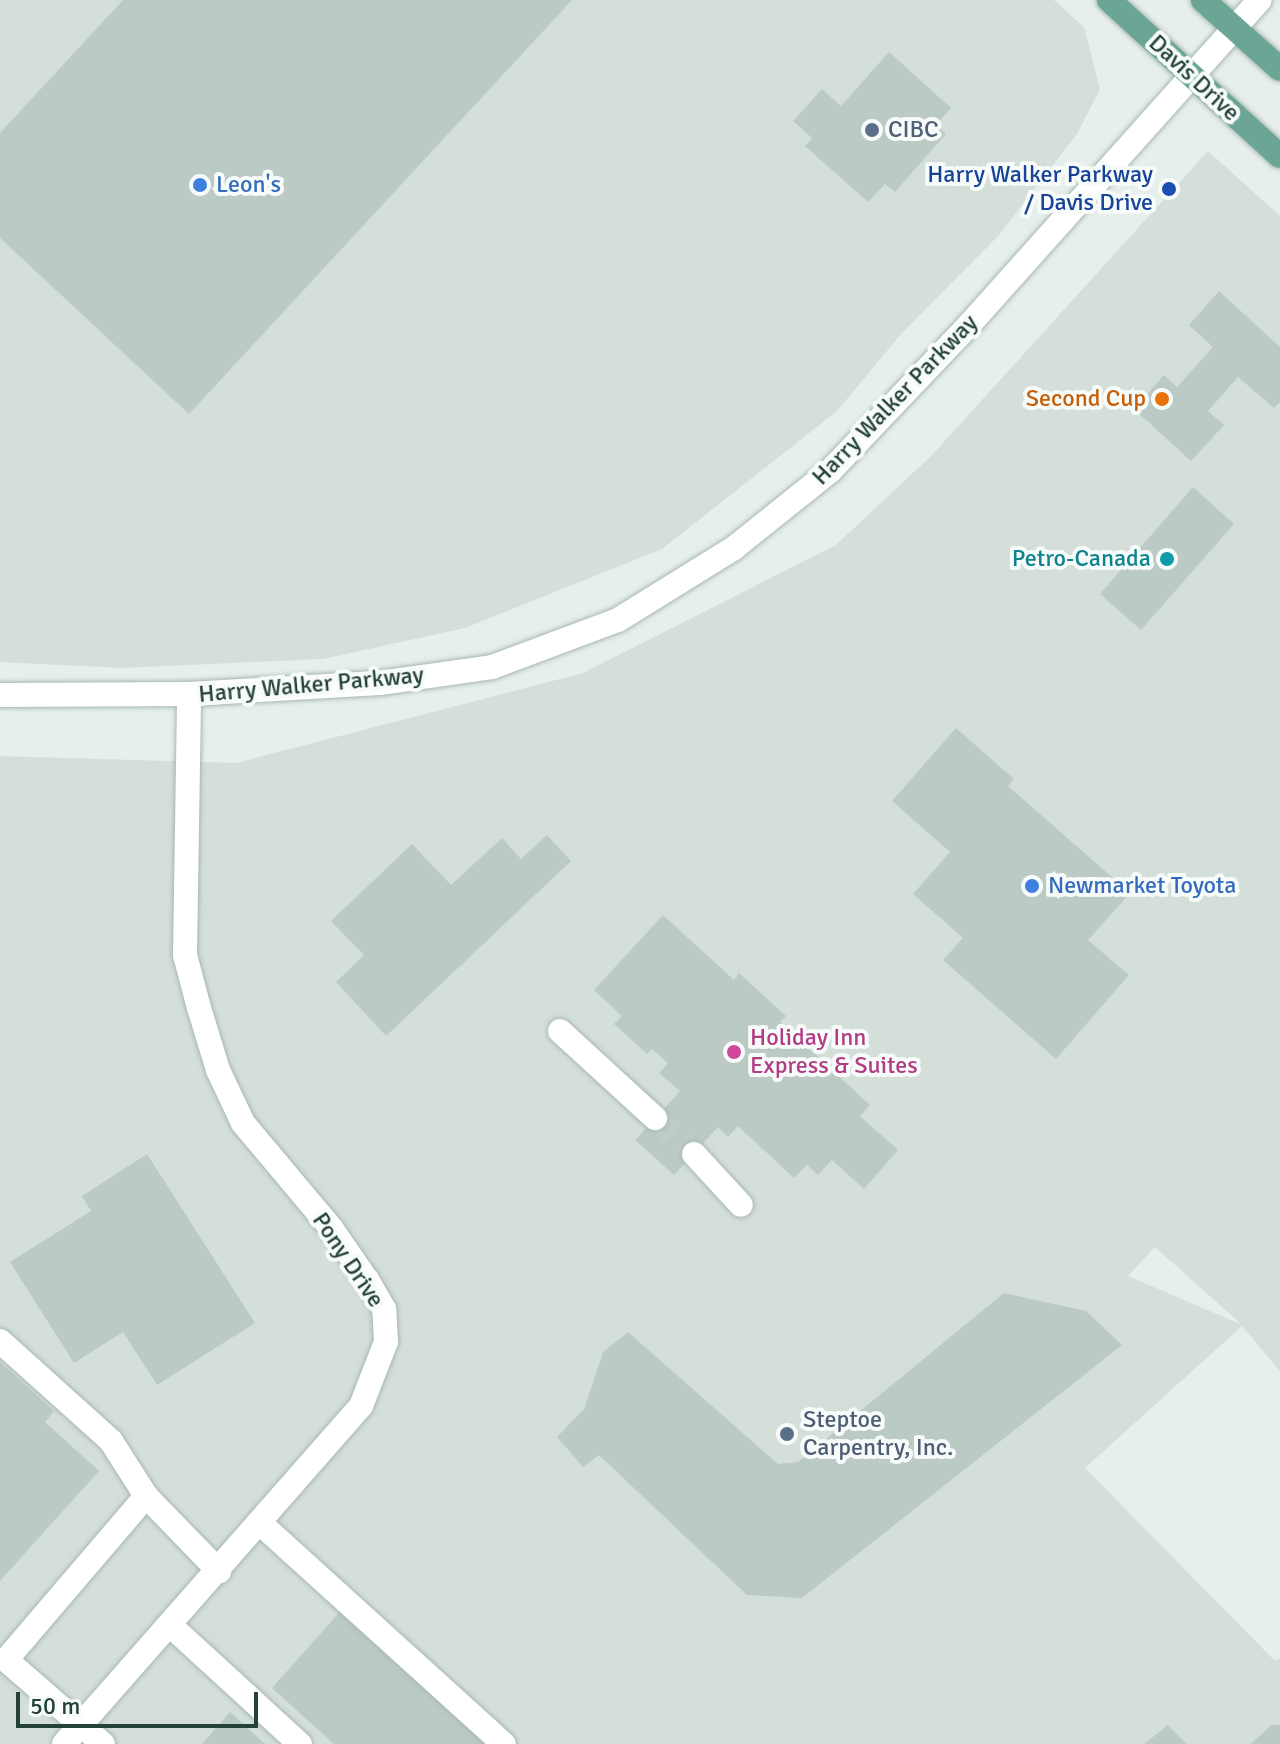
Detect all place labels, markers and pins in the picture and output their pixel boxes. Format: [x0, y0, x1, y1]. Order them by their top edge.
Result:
place label: CIBC [888, 116, 938, 144]
marker: CIBC [863, 121, 881, 139]
place label: Harry Walker Parkway / Davis Drive [927, 161, 1153, 217]
place label: Leon's [216, 171, 281, 199]
marker: Leon's [191, 176, 209, 194]
marker: Harry Walker Parkway / Davis Drive [1160, 180, 1178, 198]
place label: Second Cup [1026, 385, 1146, 413]
marker: Second Cup [1153, 390, 1171, 408]
place label: Petro-Canada [1012, 545, 1151, 573]
marker: Petro-Canada [1158, 550, 1176, 568]
place label: Newmarket Toyota [1048, 872, 1236, 900]
marker: Newmarket Toyota [1023, 877, 1041, 895]
place label: Holiday Inn Express & Suites [750, 1024, 918, 1080]
marker: Holiday Inn Express & Suites [725, 1043, 743, 1061]
place label: Steptoe Carpentry, Inc. [803, 1406, 953, 1462]
marker: Steptoe Carpentry, Inc. [778, 1425, 796, 1443]

